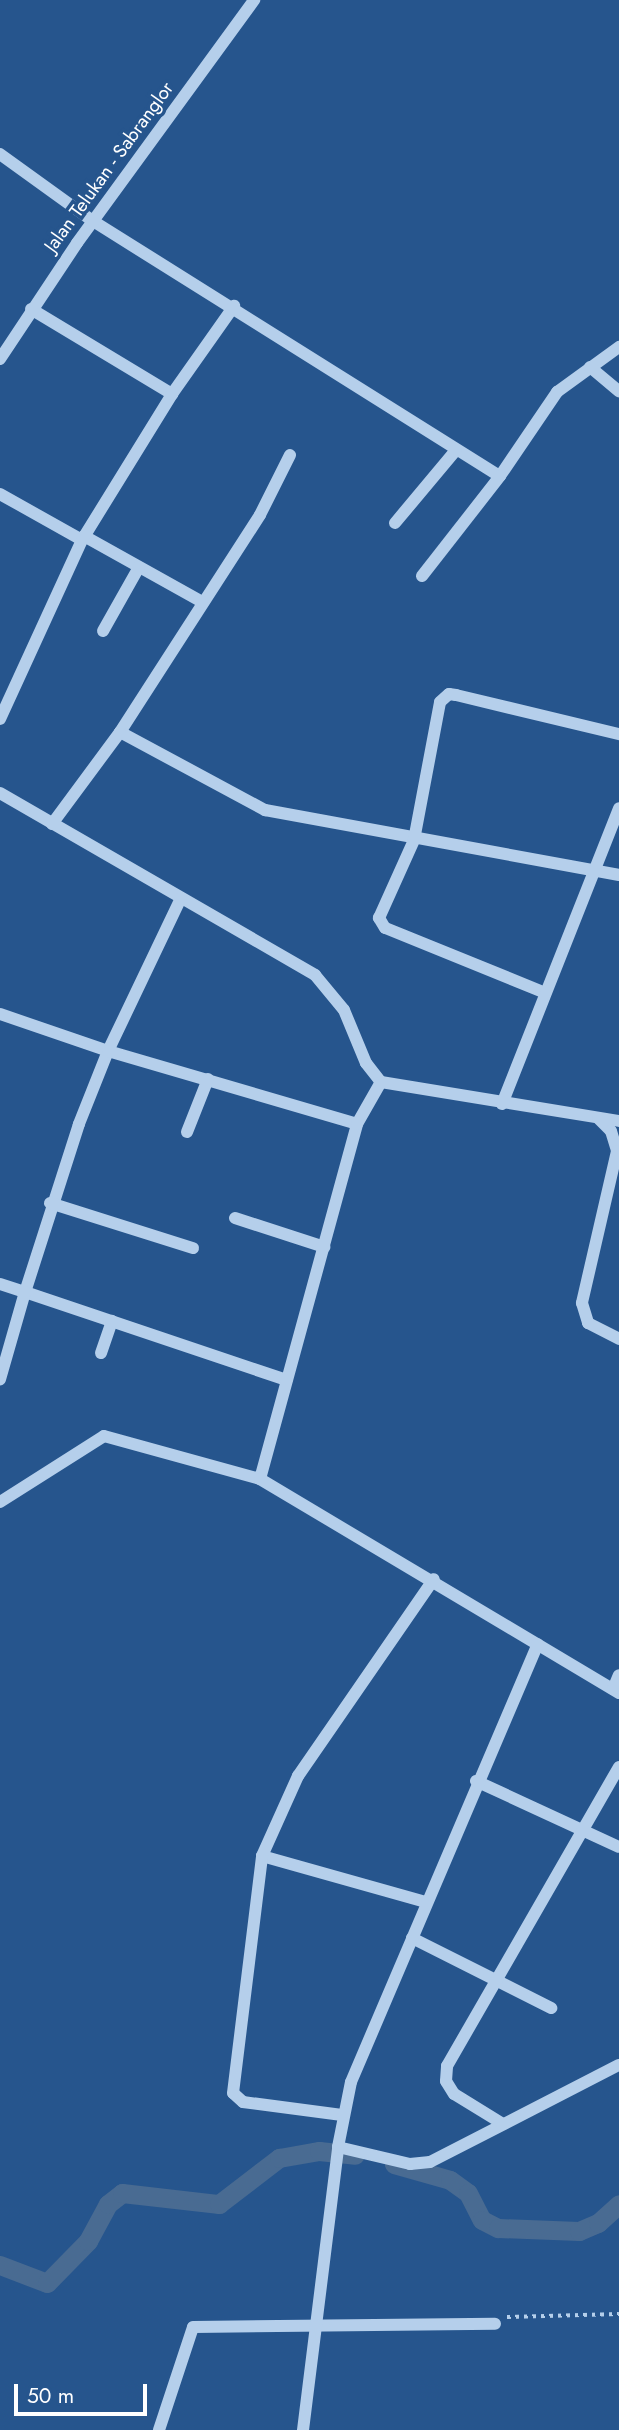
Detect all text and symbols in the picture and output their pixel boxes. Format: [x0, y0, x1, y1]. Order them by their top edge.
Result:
street label: Jalan Telukan - Sabranglor [40, 77, 178, 257]
scale bar [18, 2370, 150, 2414]
text: 50 m [27, 2381, 74, 2411]

